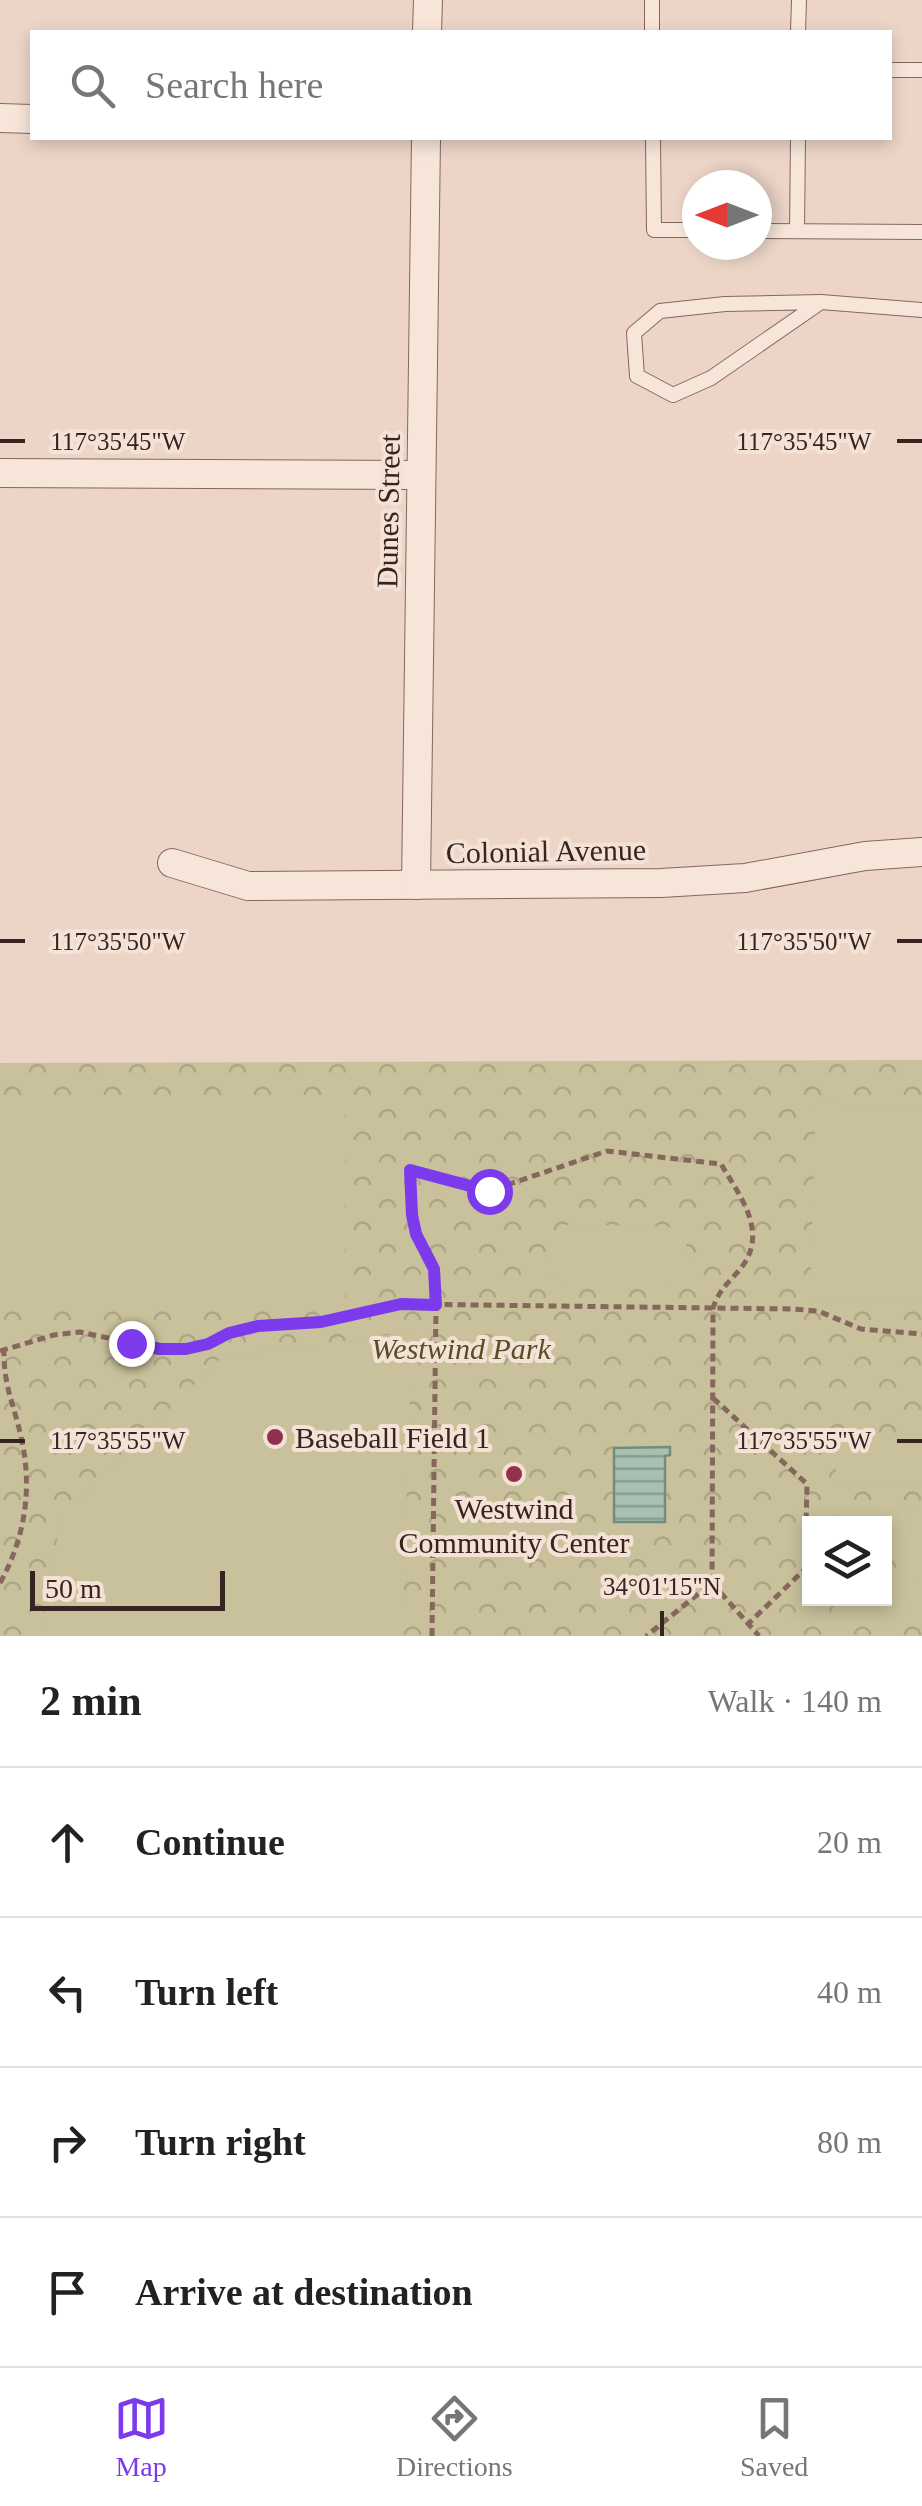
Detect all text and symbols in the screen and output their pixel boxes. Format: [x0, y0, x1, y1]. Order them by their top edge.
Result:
search box [30, 30, 892, 140]
icon: search [65, 58, 120, 113]
text: Search here [145, 64, 323, 106]
north arrow [682, 170, 772, 260]
text: 117°35'45"W [51, 428, 186, 455]
text: 117°35'45"W [737, 428, 872, 455]
street label: Dunes Street [370, 433, 406, 588]
street label: Colonial Avenue [446, 833, 646, 869]
text: 117°35'50"W [51, 928, 186, 955]
text: 117°35'50"W [737, 928, 872, 955]
route start [467, 1169, 513, 1215]
route end [109, 1321, 155, 1367]
park label: Westwind Park [371, 1332, 552, 1365]
place label: Baseball Field 1 [295, 1421, 490, 1454]
marker: Baseball Field 1 [264, 1426, 286, 1448]
text: 117°35'55"W [51, 1427, 186, 1454]
text: 117°35'55"W [737, 1427, 872, 1454]
marker: Westwind Community Center [503, 1463, 525, 1485]
place label: Westwind Community Center [399, 1492, 629, 1559]
map controls [802, 1516, 892, 1606]
button: layers [802, 1516, 892, 1606]
scale bar [30, 1566, 225, 1610]
text: 50 m [45, 1573, 102, 1604]
text: 34°01'15"N [603, 1573, 721, 1600]
text: 2 min [40, 1678, 142, 1724]
text: Walk · 140 m [708, 1683, 882, 1719]
icon: ahead [40, 1815, 95, 1870]
text: Continue [135, 1821, 285, 1863]
text: 20 m [817, 1824, 882, 1860]
icon: left [40, 1965, 95, 2020]
text: Turn left [135, 1971, 278, 2013]
text: 40 m [817, 1974, 882, 2010]
icon: right [40, 2115, 95, 2170]
text: Turn right [135, 2121, 306, 2163]
text: 80 m [817, 2124, 882, 2160]
icon: arrive [40, 2265, 95, 2320]
text: Arrive at destination [135, 2271, 473, 2313]
tab: Map [114, 2391, 169, 2483]
tab: Directions [396, 2391, 513, 2483]
tab: Saved [740, 2391, 808, 2483]

